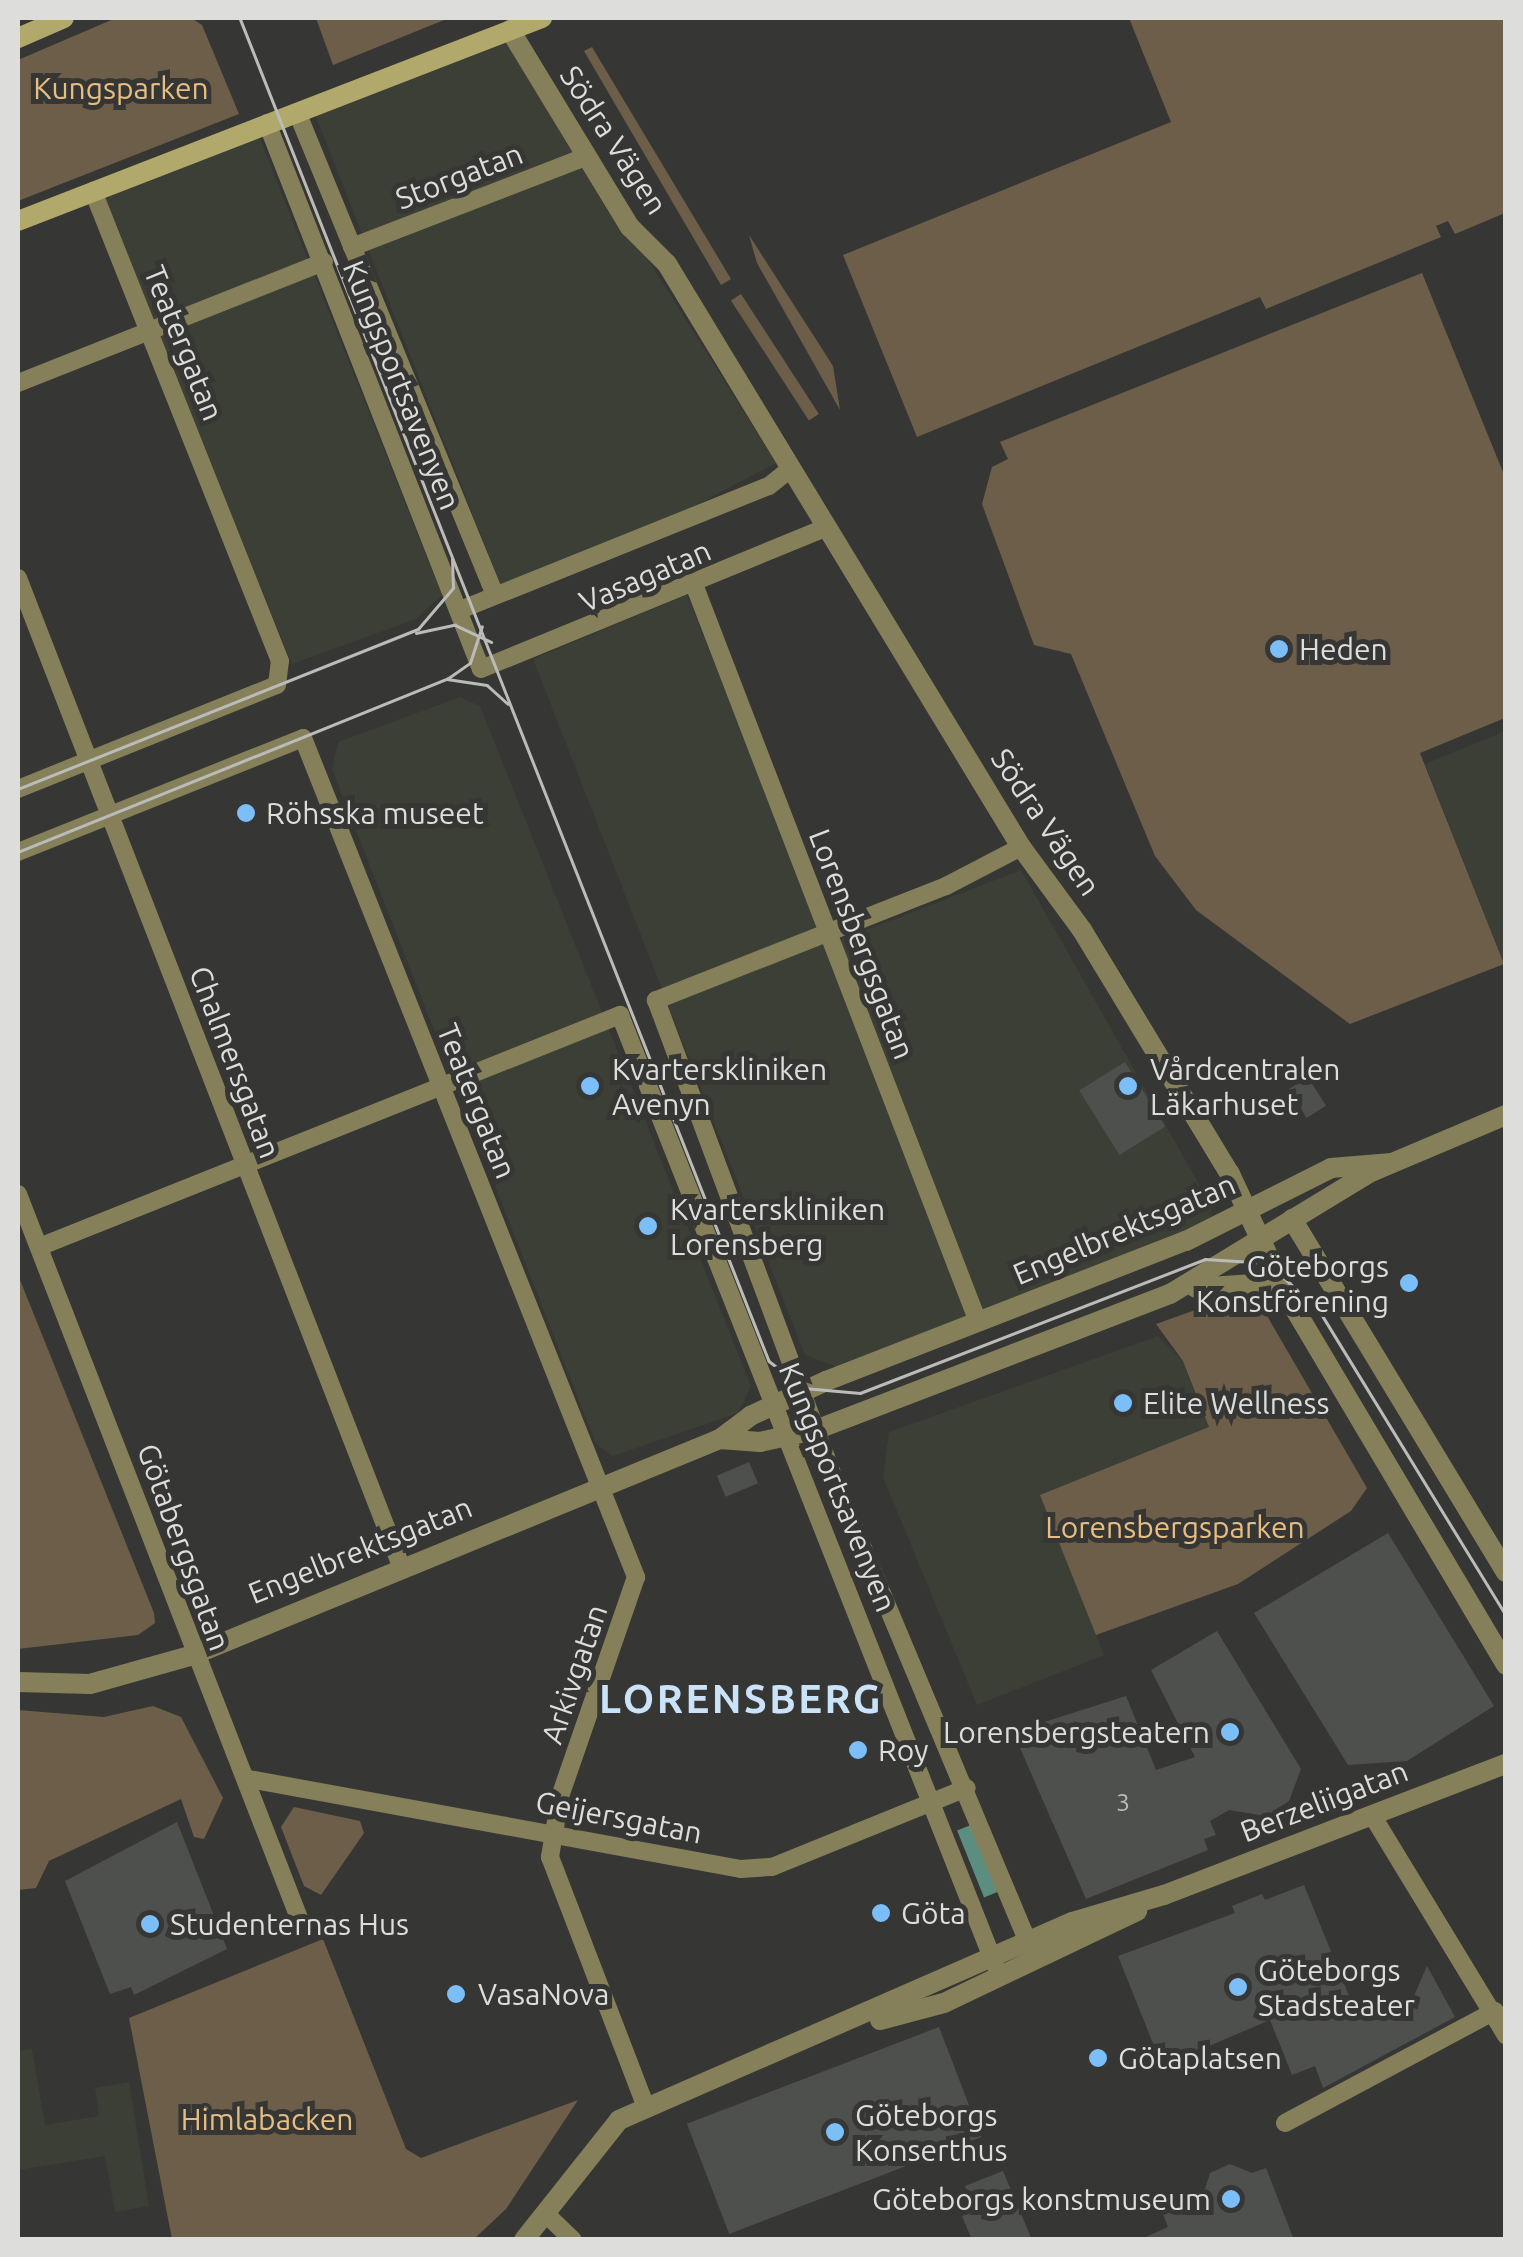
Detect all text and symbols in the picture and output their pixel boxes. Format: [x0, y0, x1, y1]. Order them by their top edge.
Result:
street label: Södra Vägen [553, 59, 675, 221]
park label: Kungsparken [33, 70, 209, 106]
street label: Storgatan [390, 135, 528, 217]
street label: Kungsportsavenyen [336, 255, 468, 515]
street label: Teatergatan [137, 260, 231, 426]
street label: Vasagatan [574, 532, 716, 620]
place label: Heden [1299, 631, 1388, 667]
marker: Heden [1268, 638, 1290, 660]
street label: Södra Vägen [984, 742, 1108, 902]
place label: Röhsska museet [266, 795, 484, 831]
marker: Röhsska museet [235, 802, 257, 824]
street label: Lorensbergsgatan [802, 824, 922, 1064]
street label: Chalmersgatan [182, 961, 288, 1163]
street label: Teatergatan [430, 1018, 524, 1184]
place label: Kvarterskliniken Avenyn [612, 1051, 827, 1122]
place label: Vårdcentralen Läkarhuset [1150, 1051, 1340, 1122]
marker: Kvarterskliniken Avenyn [577, 1073, 603, 1099]
marker: Vårdcentralen Läkarhuset [1115, 1073, 1141, 1099]
street label: Engelbrektsgatan [1007, 1166, 1241, 1292]
place label: Kvarterskliniken Lorensberg [670, 1191, 885, 1262]
marker: Kvarterskliniken Lorensberg [635, 1213, 661, 1239]
place label: Göteborgs Konstförening [1196, 1248, 1389, 1318]
marker: Göteborgs Konstförening [1398, 1272, 1420, 1294]
street label: Kungsportsavenyen [772, 1357, 904, 1617]
place label: Elite Wellness [1143, 1385, 1329, 1421]
marker: Elite Wellness [1112, 1392, 1134, 1414]
street label: Götabergsgatan [130, 1439, 238, 1655]
street label: Engelbrektsgatan [243, 1489, 477, 1611]
park label: Lorensbergsparken [1045, 1509, 1305, 1545]
street label: Arkivgatan [533, 1600, 615, 1748]
district label: LORENSBERG [599, 1675, 883, 1723]
place label: Lorensbergsteatern [943, 1714, 1210, 1750]
marker: Lorensbergsteatern [1219, 1721, 1241, 1743]
place label: Roy [878, 1732, 929, 1768]
marker: Roy [847, 1739, 869, 1761]
street label: Berzeliigatan [1235, 1753, 1413, 1849]
street label: Geijersgatan [533, 1783, 705, 1851]
house number: 3 [1116, 1787, 1130, 1817]
place label: Göta [901, 1895, 966, 1931]
marker: Göta [870, 1902, 892, 1924]
place label: Studenternas Hus [170, 1906, 409, 1942]
marker: Studenternas Hus [139, 1913, 161, 1935]
place label: Göteborgs Stadsteater [1258, 1952, 1415, 2022]
place label: VasaNova [478, 1976, 609, 2012]
marker: Göteborgs Stadsteater [1227, 1976, 1249, 1998]
marker: VasaNova [443, 1981, 469, 2007]
place label: Götaplatsen [1118, 2040, 1282, 2076]
marker: Götaplatsen [1087, 2047, 1109, 2069]
place label: Göteborgs Konserthus [855, 2097, 1008, 2168]
park label: Himlabacken [181, 2101, 353, 2137]
marker: Göteborgs Konserthus [824, 2121, 846, 2143]
place label: Göteborgs konstmuseum [872, 2181, 1211, 2217]
marker: Göteborgs konstmuseum [1220, 2188, 1242, 2210]

